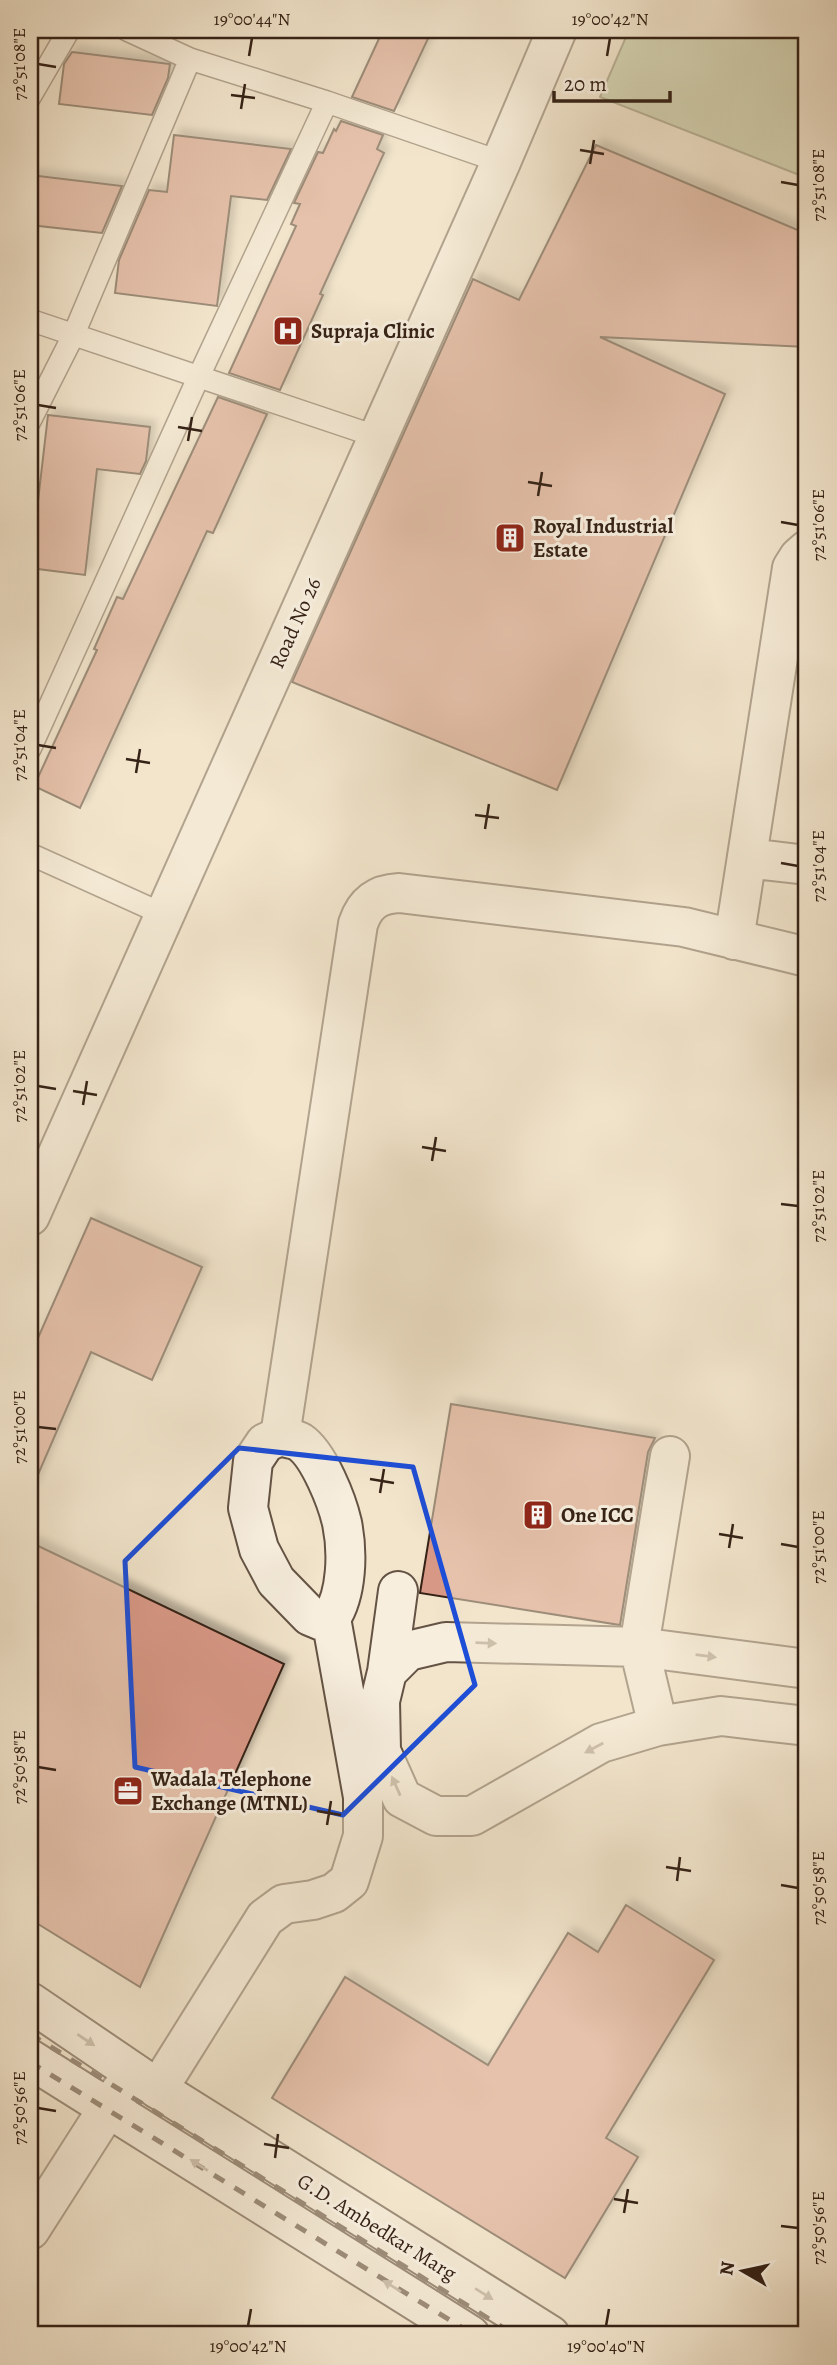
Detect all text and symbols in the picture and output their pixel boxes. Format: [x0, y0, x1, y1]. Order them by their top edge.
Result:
text: 19°00'44"N [214, 7, 290, 31]
text: 19°00'42"N [571, 7, 649, 31]
text: 72°51'08"E [7, 28, 31, 100]
scale bar [554, 60, 669, 104]
text: 20 m [564, 70, 607, 98]
text: 72°51'08"E [806, 149, 830, 221]
hospital icon: Supraja Clinic [271, 314, 305, 348]
place label: Supraja Clinic [311, 317, 435, 345]
text: 72°51'06"E [7, 369, 31, 441]
text: 72°51'06"E [806, 489, 830, 561]
place label: Royal Industrial Estate [533, 512, 674, 564]
building icon: Royal Industrial Estate [493, 521, 527, 555]
street label: Road No 26 [263, 573, 328, 673]
text: 72°51'04"E [7, 709, 31, 781]
text: 72°51'04"E [806, 830, 830, 902]
text: 72°51'02"E [7, 1050, 31, 1122]
text: 72°51'02"E [806, 1170, 830, 1242]
text: 72°51'00"E [7, 1390, 31, 1464]
building icon: One ICC [521, 1498, 555, 1532]
place label: One ICC [561, 1501, 634, 1529]
text: 72°51'00"E [806, 1510, 830, 1584]
one-way arrow [476, 1637, 498, 1649]
one-way arrow [696, 1651, 718, 1662]
text: 72°50'58"E [7, 1730, 31, 1804]
one-way arrow [584, 1742, 603, 1754]
place label: Wadala Telephone Exchange (MTNL) [150, 1765, 312, 1817]
office icon: Wadala Telephone Exchange (MTNL) [111, 1774, 145, 1808]
one-way arrow [390, 1776, 402, 1796]
text: 72°50'58"E [806, 1851, 830, 1925]
one-way arrow [77, 2033, 95, 2047]
text: 72°50'56"E [7, 2071, 31, 2145]
one-way arrow [189, 2158, 209, 2171]
street label: G.D. Ambedkar Marg [292, 2167, 462, 2288]
text: 72°50'56"E [806, 2191, 830, 2265]
north arrow [708, 2236, 778, 2306]
text: N [713, 2259, 741, 2277]
one-way arrow [382, 2279, 401, 2292]
one-way arrow [475, 2288, 494, 2301]
text: 19°00'42"N [209, 2334, 287, 2358]
text: 19°00'40"N [567, 2334, 645, 2358]

